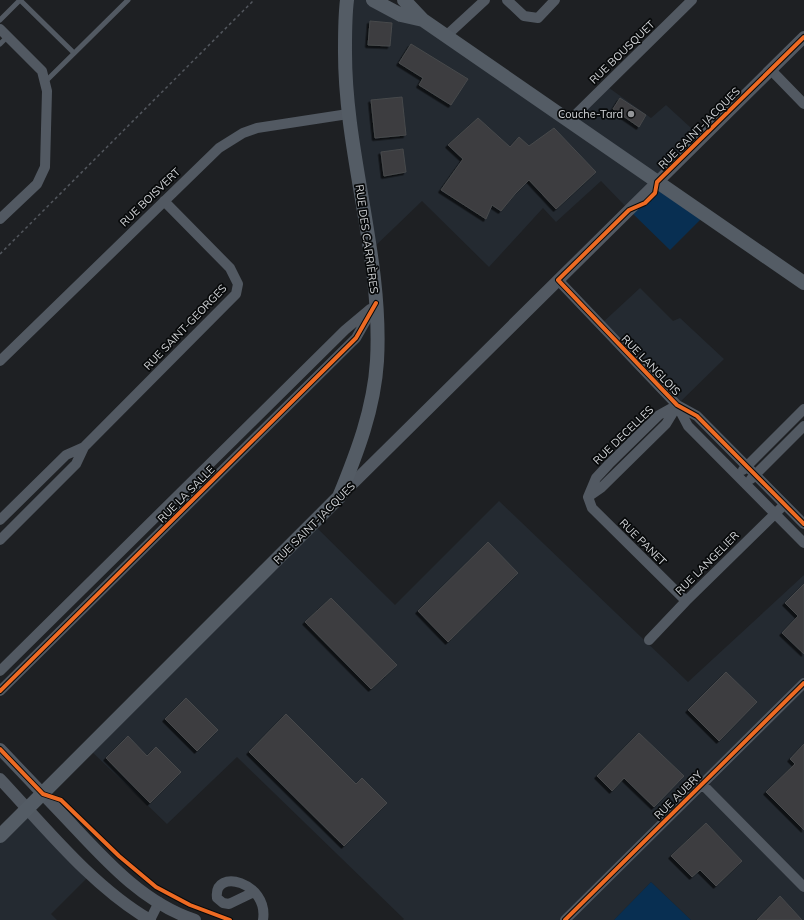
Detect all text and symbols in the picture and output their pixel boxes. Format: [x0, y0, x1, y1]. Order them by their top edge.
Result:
street label: RUE BOUSQUET [586, 17, 658, 87]
street label: RUE SAINT-JACQUES [655, 84, 743, 172]
place label: Couche-Tard [558, 107, 623, 121]
marker: Couche-Tard [626, 109, 636, 119]
street label: RUE BOISVERT [117, 164, 183, 229]
street label: RUE DES CARRIÈRES [352, 184, 382, 295]
street label: RUE SAINT-GEORGES [141, 281, 230, 373]
street label: RUE LANGLOIS [619, 332, 684, 398]
street label: RUE DECELLES [590, 402, 656, 467]
street label: RUE LA SALLE [155, 463, 217, 525]
street label: RUE SAINT-JACQUES [270, 479, 358, 567]
street label: RUE PANET [617, 516, 670, 569]
street label: RUE LANGELIER [672, 528, 742, 598]
street label: RUE AUBRY [651, 768, 705, 822]

